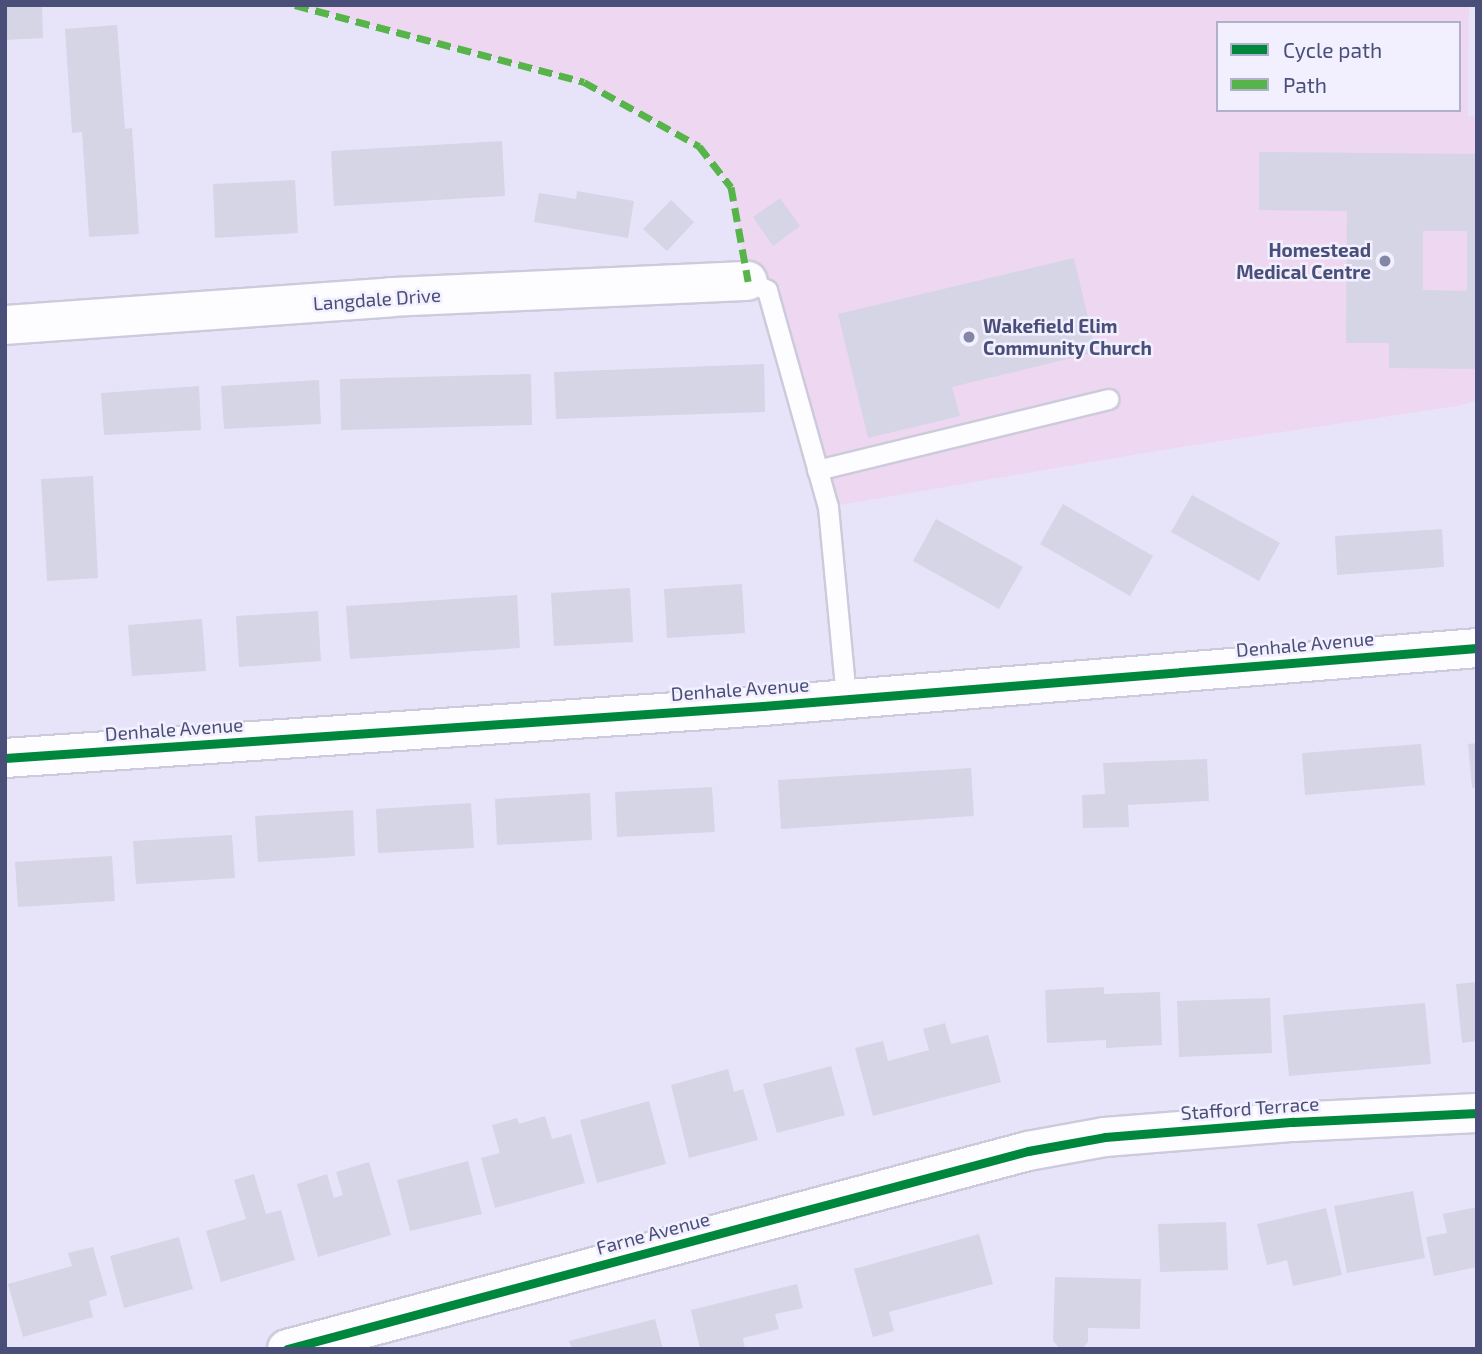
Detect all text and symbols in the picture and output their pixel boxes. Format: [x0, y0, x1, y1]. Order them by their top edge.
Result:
legend [1216, 21, 1461, 112]
text: Cycle path [1283, 37, 1382, 62]
text: Path [1283, 72, 1327, 97]
place label: Homestead Medical Centre [1236, 239, 1371, 283]
marker: Homestead Medical Centre [1377, 253, 1393, 269]
street label: Langdale Drive [312, 283, 442, 315]
place label: Wakefield Elim Community Church [983, 315, 1152, 359]
marker: Wakefield Elim Community Church [961, 329, 977, 345]
street label: Denhale Avenue [1235, 627, 1375, 661]
street label: Denhale Avenue [670, 673, 810, 705]
street label: Denhale Avenue [104, 713, 244, 745]
street label: Stafford Terrace [1180, 1092, 1320, 1124]
street label: Farne Avenue [594, 1207, 712, 1259]

